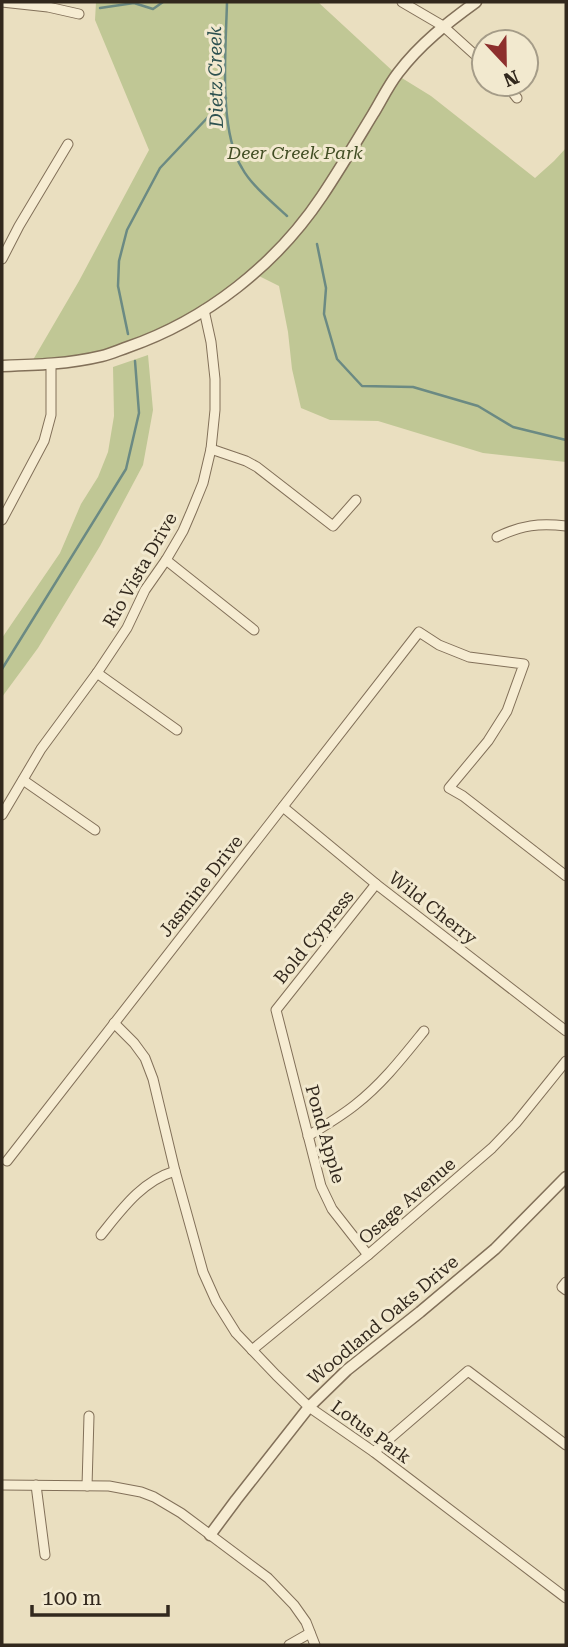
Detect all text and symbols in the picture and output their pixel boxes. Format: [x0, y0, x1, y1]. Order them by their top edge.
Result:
water label: Dietz Creek [203, 25, 228, 129]
north arrow [470, 28, 540, 98]
text: N [500, 65, 522, 92]
park label: Deer Creek Park [226, 142, 363, 163]
street label: Rio Vista Drive [98, 509, 181, 631]
street label: Jasmine Drive [154, 831, 247, 941]
street label: Wild Cherry [385, 867, 482, 949]
street label: Bold Cypress [269, 886, 358, 988]
street label: Pond Apple [301, 1082, 350, 1186]
street label: Osage Avenue [354, 1153, 459, 1248]
street label: Woodland Oaks Drive [303, 1251, 462, 1389]
street label: Lotus Park [328, 1396, 415, 1467]
scale bar [32, 1574, 168, 1618]
text: 100 m [42, 1586, 102, 1610]

